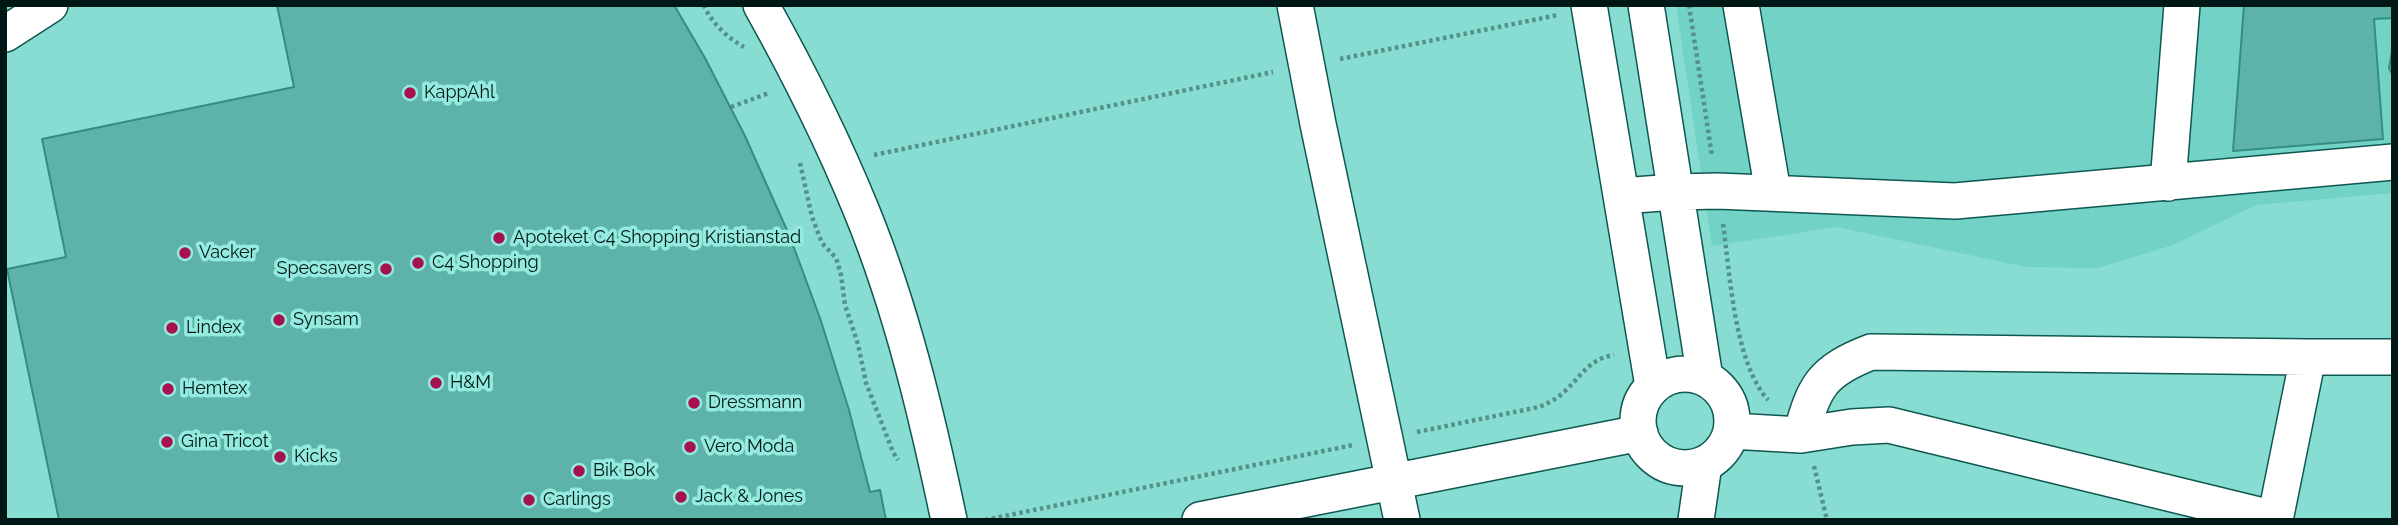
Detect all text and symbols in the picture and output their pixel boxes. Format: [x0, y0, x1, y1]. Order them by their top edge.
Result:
place label: KappAhl [424, 82, 495, 104]
marker: KappAhl [402, 85, 418, 101]
place label: Apoteket C4 Shopping Kristianstad [513, 227, 801, 249]
marker: Apoteket C4 Shopping Kristianstad [491, 230, 507, 246]
place label: Vacker [199, 242, 256, 264]
marker: Vacker [177, 245, 193, 261]
place label: C4 Shopping [432, 252, 539, 274]
marker: C4 Shopping [410, 255, 426, 271]
place label: Specsavers [276, 258, 372, 280]
marker: Specsavers [378, 261, 394, 277]
place label: Synsam [293, 309, 359, 331]
marker: Synsam [271, 312, 287, 328]
place label: Lindex [186, 317, 241, 339]
marker: Lindex [164, 320, 180, 336]
place label: H&M [450, 372, 491, 394]
marker: H&M [428, 375, 444, 391]
place label: Hemtex [182, 378, 247, 400]
marker: Hemtex [160, 381, 176, 397]
place label: Dressmann [708, 392, 802, 414]
marker: Dressmann [686, 395, 702, 411]
place label: Gina Tricot [181, 431, 269, 453]
marker: Gina Tricot [159, 434, 175, 450]
place label: Vero Moda [704, 436, 794, 458]
marker: Vero Moda [682, 439, 698, 455]
place label: Kicks [294, 446, 338, 468]
marker: Kicks [272, 449, 288, 465]
place label: Bik Bok [593, 460, 655, 482]
marker: Bik Bok [571, 463, 587, 479]
place label: Jack & Jones [695, 486, 803, 508]
place label: Carlings [543, 489, 611, 511]
marker: Jack & Jones [673, 489, 689, 505]
marker: Carlings [521, 492, 537, 508]

